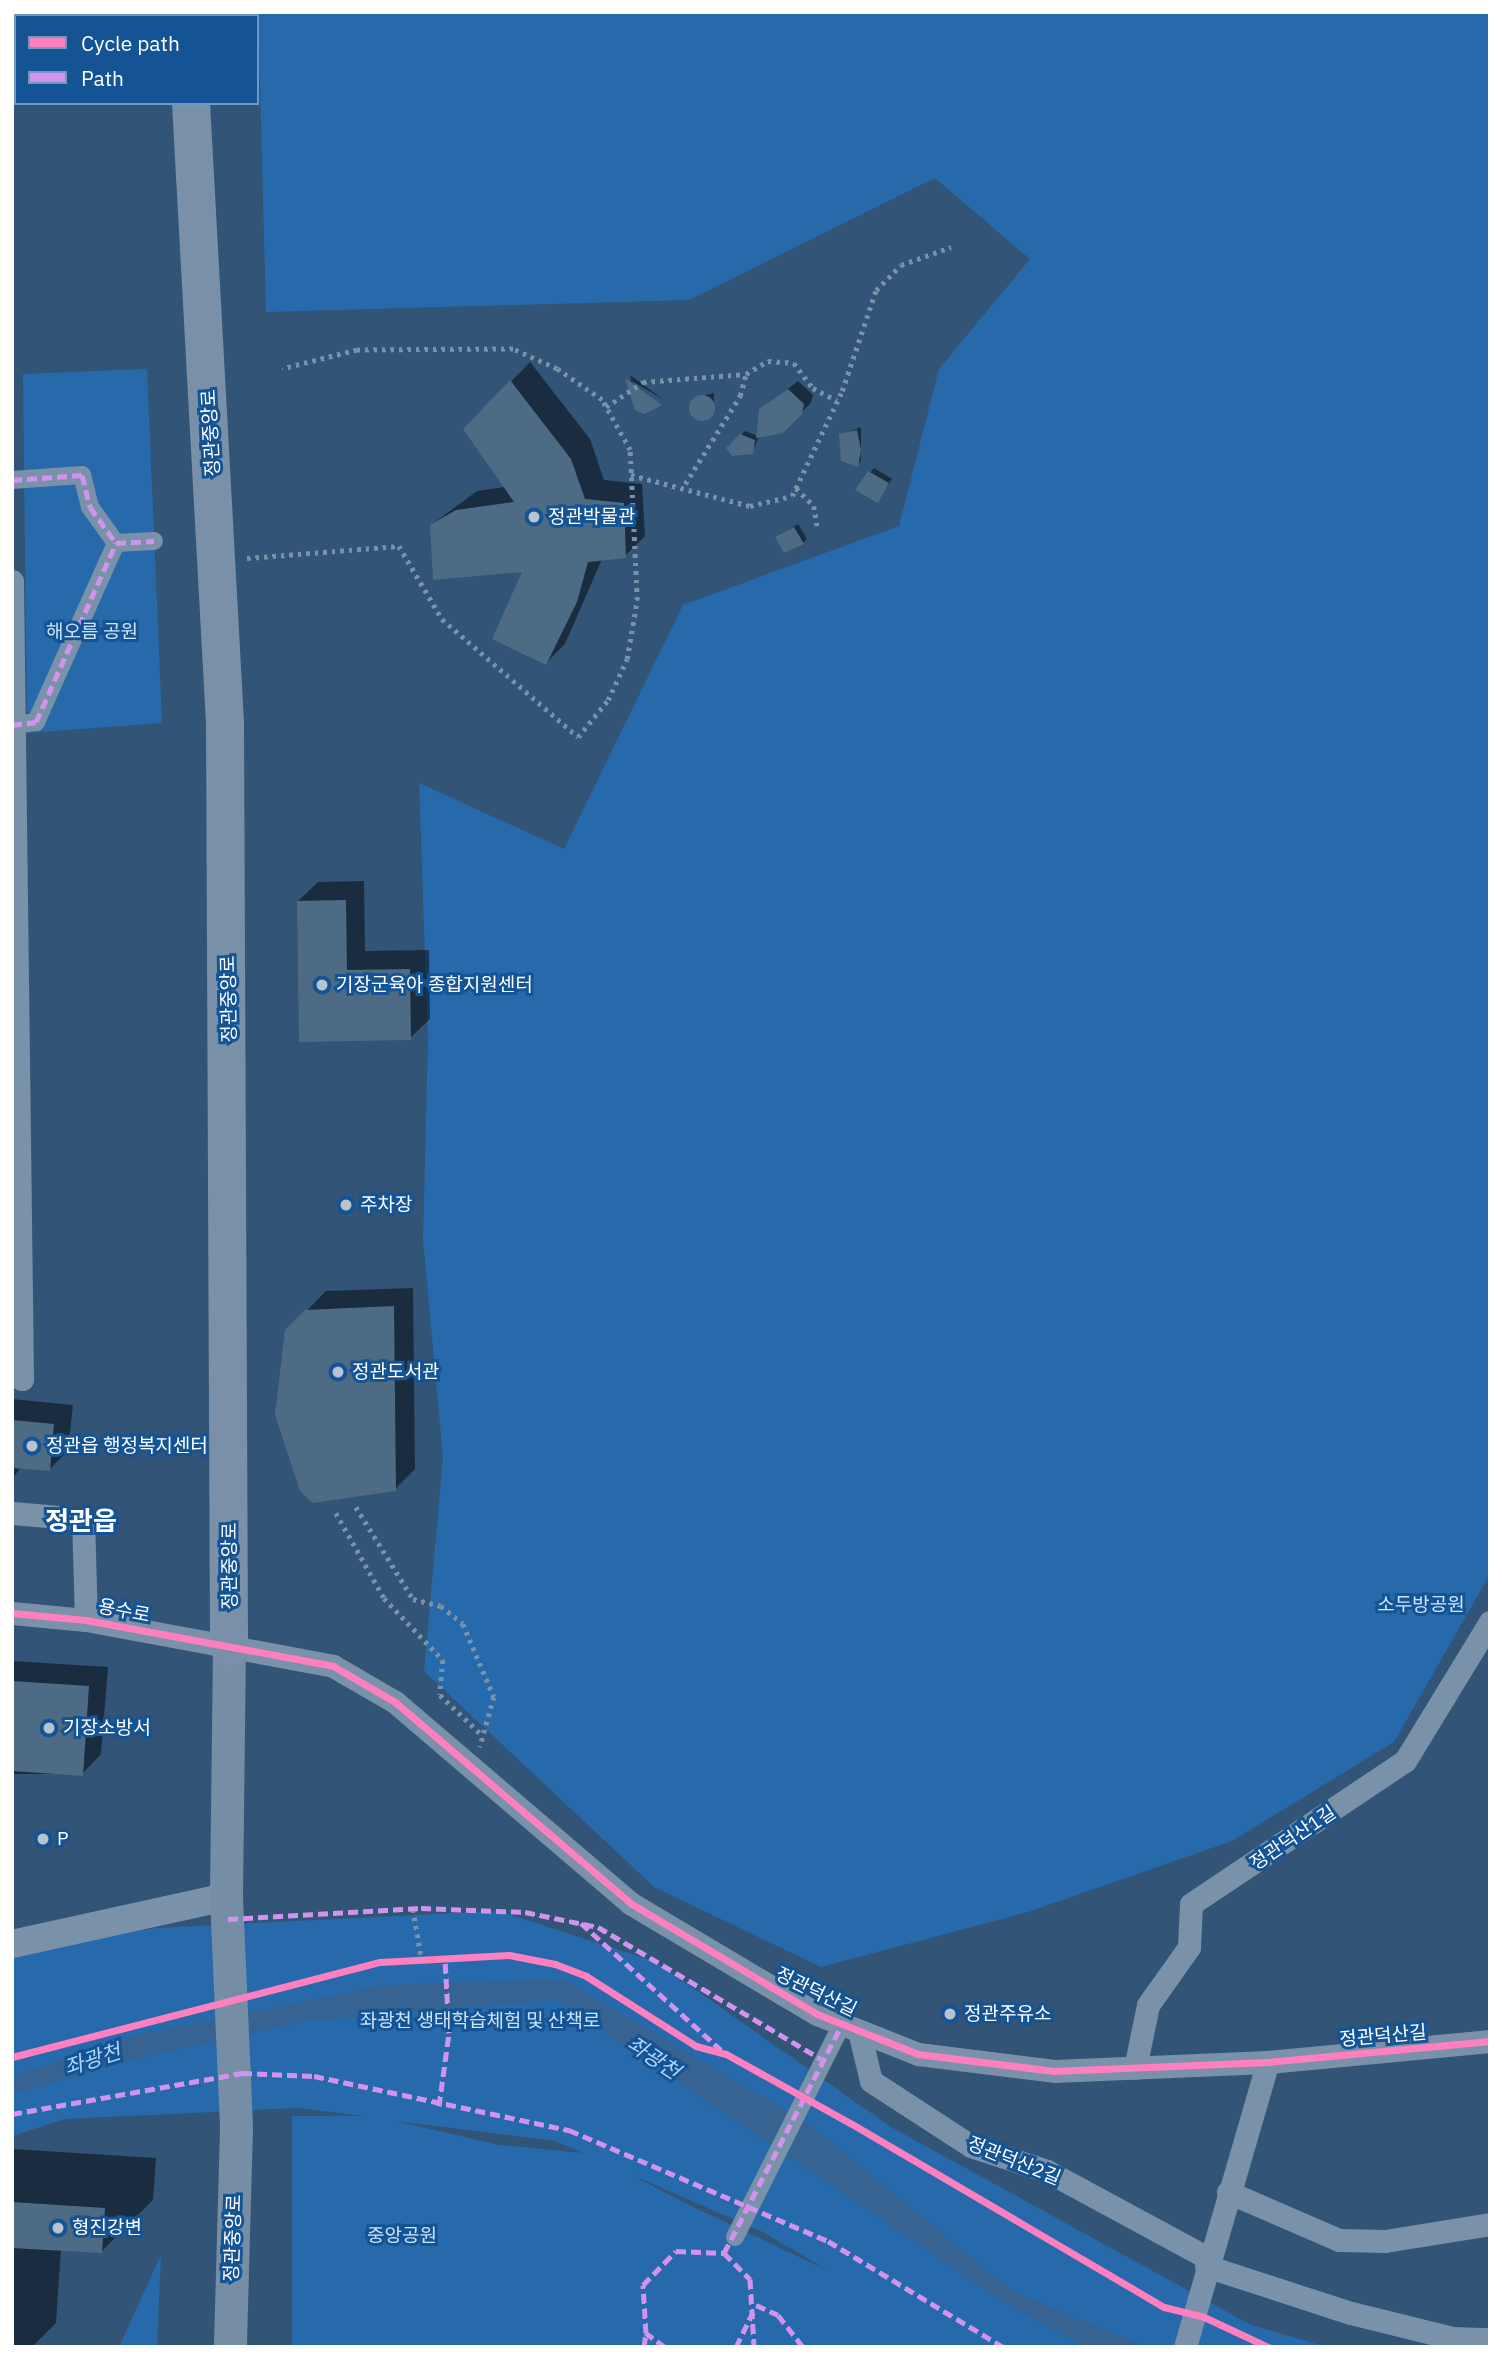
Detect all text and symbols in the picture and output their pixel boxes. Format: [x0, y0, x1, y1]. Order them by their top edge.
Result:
legend [14, 14, 259, 105]
text: Cycle path [81, 29, 180, 57]
text: Path [81, 64, 124, 92]
street label: 정관중앙로 [197, 389, 225, 477]
place label: 정관박물관 [548, 506, 635, 528]
marker: 정관박물관 [526, 509, 542, 525]
park label: 해오름 공원 [46, 621, 138, 643]
street label: 정관중앙로 [217, 955, 241, 1043]
place label: 기장군육아 종합지원센터 [336, 974, 533, 996]
marker: 기장군육아 종합지원센터 [314, 977, 330, 993]
place label: 주차장 [360, 1194, 412, 1216]
marker: 주차장 [338, 1197, 354, 1213]
place label: 정관도서관 [352, 1361, 439, 1383]
marker: 정관도서관 [330, 1364, 346, 1380]
place label: 정관읍 행정복지센터 [46, 1435, 208, 1457]
marker: 정관읍 행정복지센터 [24, 1438, 40, 1454]
district label: 정관읍 [45, 1505, 117, 1537]
street label: 정관중앙로 [219, 1522, 241, 1610]
park label: 소두방공원 [1377, 1594, 1465, 1616]
street label: 용수로 [96, 1595, 152, 1627]
place label: 기장소방서 [63, 1717, 150, 1739]
marker: 기장소방서 [41, 1720, 57, 1736]
street label: 정관덕산1길 [1246, 1801, 1340, 1875]
place label: P [57, 1828, 69, 1850]
marker: P [35, 1831, 51, 1847]
street label: 정관덕산길 [772, 1963, 860, 2021]
place label: 정관주유소 [964, 2003, 1051, 2025]
marker: 정관주유소 [942, 2006, 958, 2022]
park label: 좌광천 생태학습체험 및 산책로 [360, 2010, 600, 2032]
street label: 정관덕산길 [1338, 2021, 1428, 2051]
water label: 좌광천 [623, 2030, 685, 2084]
water label: 좌광천 [61, 2038, 123, 2080]
street label: 정관덕산2길 [964, 2132, 1064, 2190]
street label: 정관중앙로 [220, 2194, 246, 2282]
place label: 형진강변 [72, 2217, 142, 2239]
marker: 형진강변 [50, 2220, 66, 2236]
park label: 중앙공원 [367, 2225, 437, 2247]

